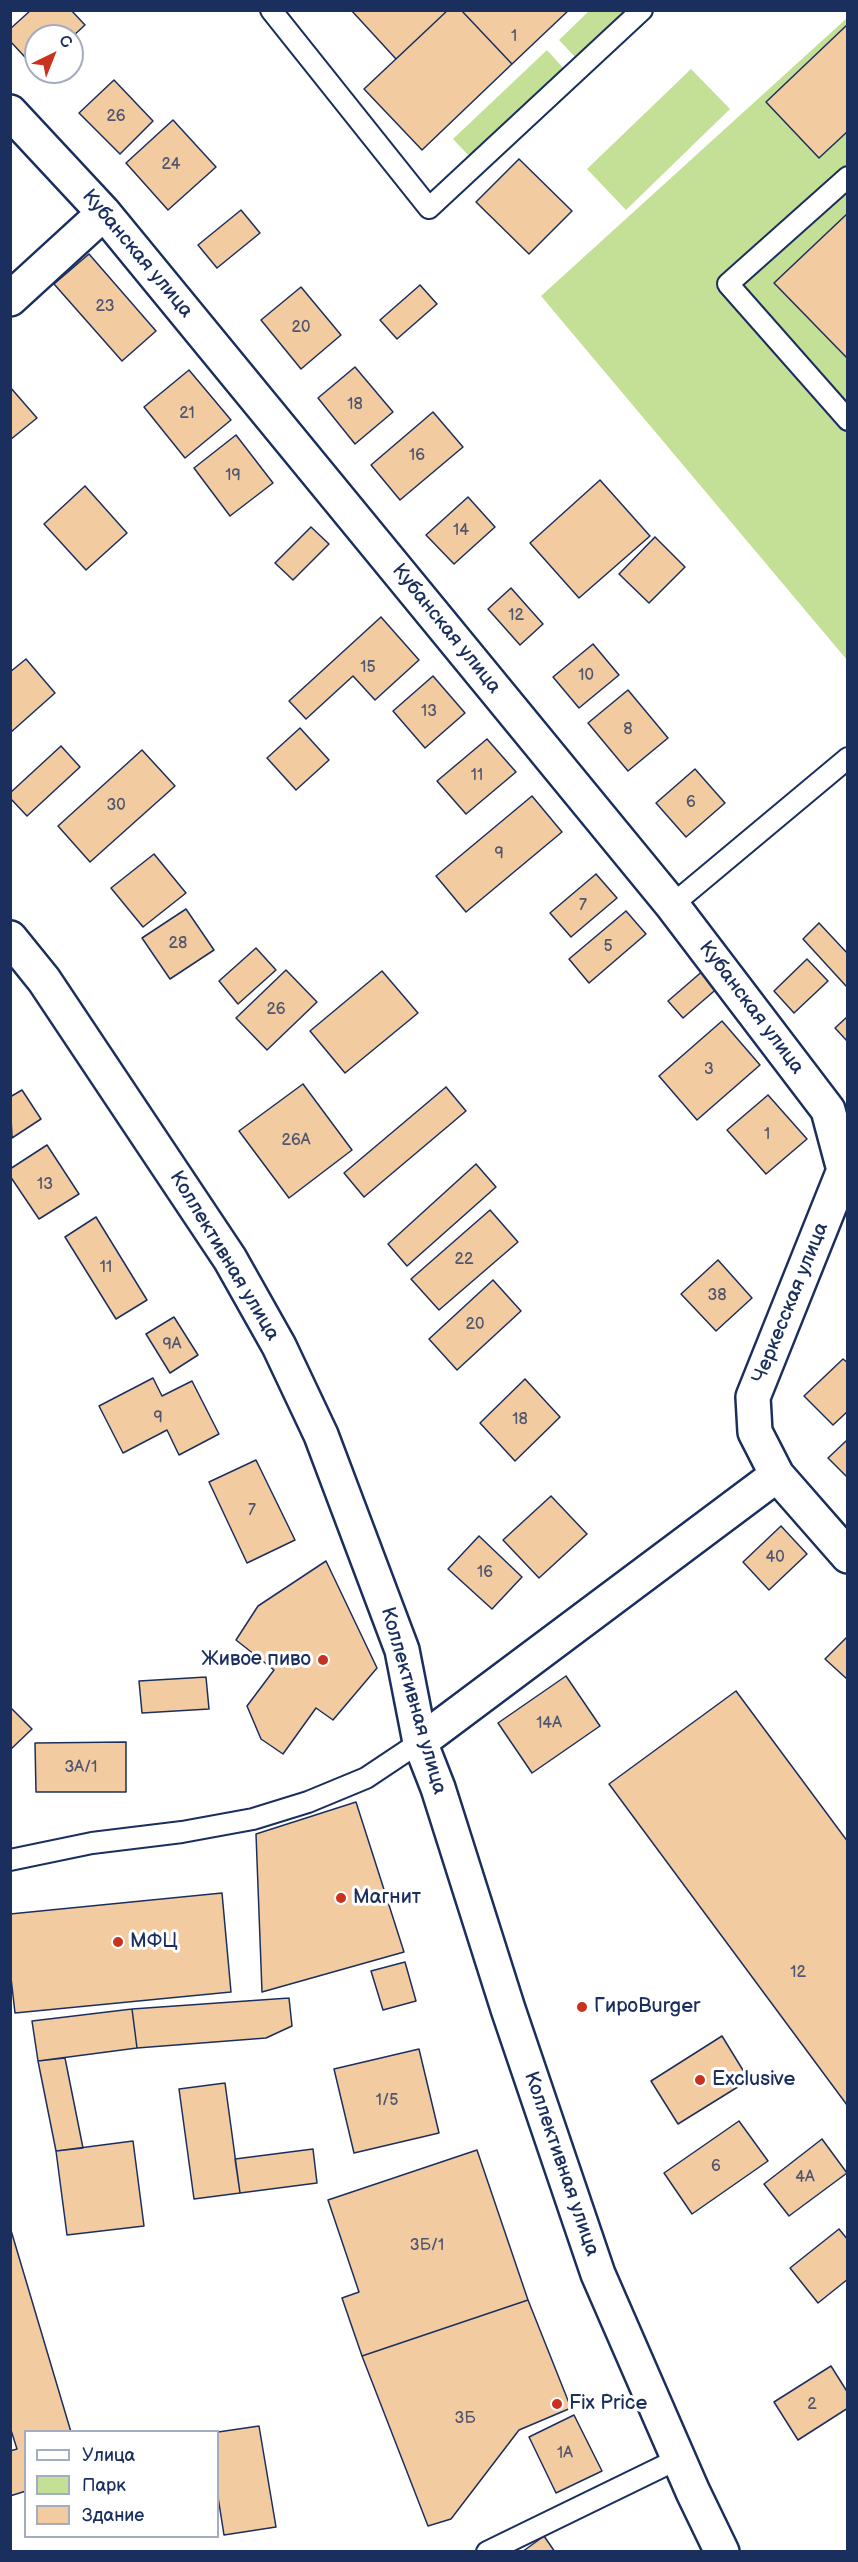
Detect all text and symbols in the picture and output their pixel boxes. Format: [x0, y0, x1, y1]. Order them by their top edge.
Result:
north arrow [24, 24, 84, 84]
house number: 1 [511, 27, 517, 47]
text: С [55, 31, 76, 53]
house number: 26 [106, 107, 126, 127]
house number: 24 [162, 155, 180, 175]
street label: Кубанская улица [76, 185, 198, 323]
house number: 23 [96, 297, 114, 317]
house number: 20 [292, 318, 310, 338]
house number: 18 [347, 395, 363, 415]
house number: 21 [179, 404, 195, 424]
house number: 16 [409, 446, 425, 466]
house number: 19 [225, 466, 241, 486]
house number: 14 [453, 521, 469, 541]
street label: Кубанская улица [386, 559, 506, 699]
house number: 12 [508, 606, 524, 626]
house number: 15 [360, 658, 376, 678]
house number: 10 [578, 666, 594, 686]
house number: 13 [421, 702, 437, 722]
house number: 8 [623, 720, 633, 740]
house number: 11 [471, 766, 483, 786]
house number: 6 [686, 793, 696, 813]
house number: 30 [106, 796, 126, 816]
house number: 9 [494, 844, 504, 864]
house number: 7 [579, 896, 587, 916]
house number: 28 [169, 934, 187, 954]
house number: 5 [603, 937, 613, 957]
street label: Кубанская улица [693, 937, 809, 1079]
house number: 26 [266, 1000, 286, 1020]
house number: 3 [704, 1060, 714, 1080]
house number: 1 [764, 1125, 770, 1145]
house number: 26А [282, 1131, 310, 1151]
street label: Коллективная улица [164, 1167, 284, 1345]
house number: 13 [37, 1175, 53, 1195]
street label: Черкесская улица [748, 1219, 834, 1387]
house number: 22 [455, 1250, 473, 1270]
house number: 11 [100, 1258, 112, 1278]
house number: 38 [707, 1286, 727, 1306]
house number: 20 [466, 1315, 484, 1335]
house number: 9А [163, 1335, 181, 1355]
house number: 9 [153, 1408, 163, 1428]
house number: 18 [512, 1410, 528, 1430]
house number: 7 [248, 1501, 256, 1521]
house number: 40 [765, 1548, 785, 1568]
house number: 16 [477, 1563, 493, 1583]
street label: Коллективная улица [375, 1605, 451, 1797]
place label: Живое пиво [201, 1648, 311, 1672]
marker: Живое пиво [316, 1653, 330, 1667]
house number: 14А [536, 1714, 562, 1734]
house number: 3А/1 [65, 1758, 97, 1778]
place label: Магнит [353, 1886, 421, 1910]
marker: Магнит [334, 1891, 348, 1905]
place label: МФЦ [130, 1930, 178, 1954]
marker: МФЦ [111, 1935, 125, 1949]
house number: 12 [790, 1963, 806, 1983]
place label: ГироBurger [594, 1995, 700, 2019]
marker: ГироBurger [575, 2000, 589, 2014]
place label: Exclusive [712, 2068, 795, 2092]
street label: Коллективная улица [518, 2069, 604, 2259]
marker: Exclusive [693, 2073, 707, 2087]
house number: 1/5 [376, 2091, 398, 2111]
house number: 6 [711, 2157, 721, 2177]
house number: 4А [795, 2168, 815, 2188]
house number: 3Б/1 [410, 2236, 444, 2256]
place label: Fix Price [569, 2392, 647, 2416]
house number: 2 [807, 2395, 817, 2415]
marker: Fix Price [550, 2397, 564, 2411]
house number: 3Б [455, 2409, 475, 2429]
legend [24, 2430, 219, 2538]
house number: 1А [557, 2444, 573, 2464]
text: Улица [82, 2445, 135, 2466]
text: Парк [82, 2475, 126, 2496]
text: Здание [82, 2505, 144, 2526]

